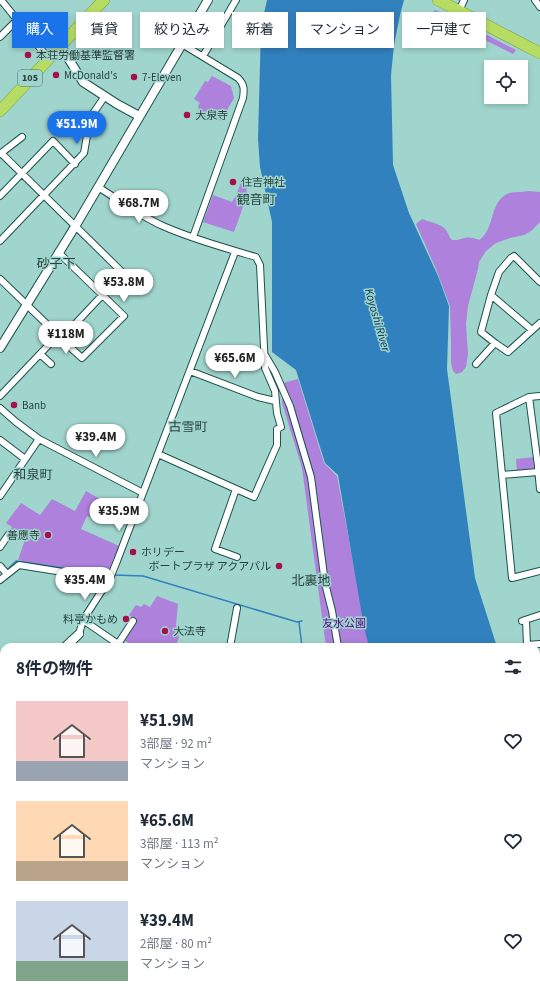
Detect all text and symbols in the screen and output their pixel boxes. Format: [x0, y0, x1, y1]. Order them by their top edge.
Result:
chip: 購入 [12, 12, 68, 48]
chip: 賃貸 [76, 12, 132, 48]
chip: 絞り込み [140, 12, 224, 48]
chip: 新着 [232, 12, 288, 48]
chip: マンション [296, 12, 394, 48]
chip: 一戸建て [402, 12, 486, 48]
place label: 本荘労働基準監督署 [36, 48, 135, 63]
marker: 本荘労働基準監督署 [23, 50, 33, 60]
map controls [484, 60, 528, 104]
button: locate [484, 60, 528, 104]
place label: McDonald's [64, 68, 118, 83]
road number: 105 [18, 70, 42, 86]
marker: McDonald's [51, 70, 61, 80]
place label: 7-Eleven [142, 70, 182, 85]
marker: 7-Eleven [129, 72, 139, 82]
place label: 大泉寺 [195, 108, 228, 123]
marker: 大泉寺 [182, 110, 192, 120]
pin: ¥51.9M [44, 111, 110, 145]
text: ¥51.9M [56, 115, 98, 133]
place label: 住吉神社 [241, 175, 285, 190]
marker: 住吉神社 [228, 177, 238, 187]
pin: ¥68.7M [106, 190, 172, 224]
district label: 観音町 [236, 191, 276, 209]
text: ¥68.7M [118, 194, 160, 212]
district label: 砂子下 [36, 255, 76, 273]
pin: ¥53.8M [91, 269, 157, 303]
text: ¥53.8M [103, 273, 145, 291]
water label: Koyoshi River [360, 286, 394, 355]
pin: ¥118M [38, 321, 94, 355]
text: ¥118M [47, 325, 85, 343]
pin: ¥65.6M [202, 345, 268, 379]
text: ¥65.6M [214, 349, 256, 367]
place label: Banb [22, 398, 46, 413]
marker: Banb [9, 400, 19, 410]
district label: 古雪町 [168, 418, 208, 436]
pin: ¥39.4M [63, 424, 129, 458]
text: ¥39.4M [75, 428, 117, 446]
district label: 和泉町 [13, 466, 53, 484]
pin: ¥35.9M [86, 498, 152, 532]
text: ¥35.9M [98, 502, 140, 520]
place label: 善應寺 [7, 528, 40, 543]
marker: 善應寺 [43, 530, 53, 540]
place label: ホリデー [141, 545, 185, 560]
marker: ホリデー [128, 547, 138, 557]
place label: ボートプラザ アクアパル [149, 559, 271, 574]
marker: ボートプラザ アクアパル [274, 561, 284, 571]
pin: ¥35.4M [52, 567, 118, 601]
text: ¥35.4M [64, 571, 106, 589]
district label: 北裏地 [291, 572, 331, 590]
place label: 料亭かもめ [63, 612, 118, 627]
marker: 料亭かもめ [121, 614, 131, 624]
park label: 友水公園 [322, 616, 366, 631]
place label: 大法寺 [173, 624, 206, 639]
marker: 大法寺 [160, 626, 170, 636]
icon: filters [502, 656, 524, 678]
text: 8件の物件 [16, 657, 93, 681]
text: ¥51.9M [140, 709, 194, 733]
icon: home [48, 717, 96, 765]
icon: heart [502, 730, 524, 752]
text: 3部屋 · 92 m² [140, 735, 212, 753]
text: マンション [140, 755, 205, 773]
text: ¥65.6M [140, 809, 194, 833]
icon: home [48, 817, 96, 865]
icon: heart [502, 830, 524, 852]
text: 3部屋 · 113 m² [140, 835, 218, 853]
text: マンション [140, 855, 205, 873]
text: ¥39.4M [140, 909, 194, 933]
icon: home [48, 917, 96, 965]
icon: heart [502, 930, 524, 952]
text: 2部屋 · 80 m² [140, 935, 212, 953]
text: マンション [140, 955, 205, 973]

